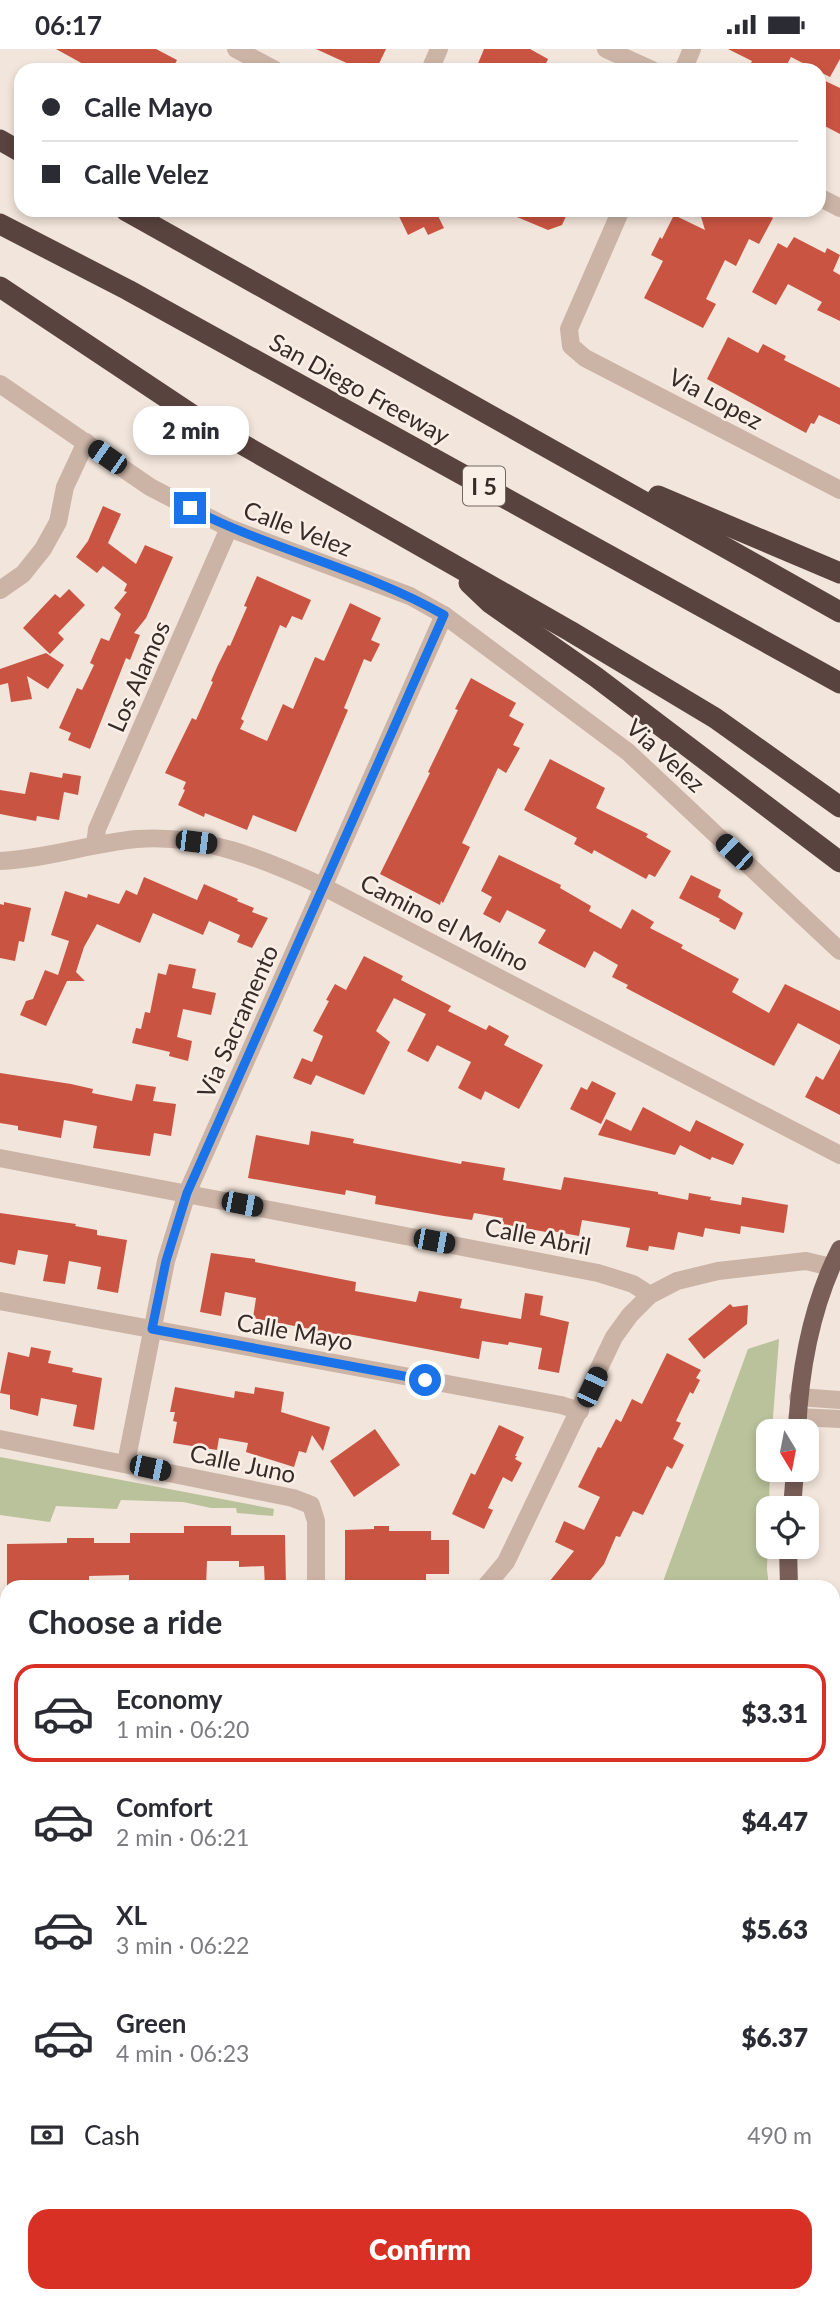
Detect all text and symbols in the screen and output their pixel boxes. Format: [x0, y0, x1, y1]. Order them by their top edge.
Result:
text: 06:17 [35, 9, 102, 41]
text: Calle Mayo [84, 91, 213, 123]
text: Calle Velez [84, 158, 209, 190]
street label: San Diego Freeway [265, 326, 456, 450]
street label: Via Lopez [664, 361, 768, 435]
callout: 2 min [132, 407, 248, 455]
text: 2 min [162, 416, 220, 444]
car [84, 436, 131, 478]
road number: I 5 [463, 467, 505, 506]
route end [174, 492, 206, 524]
street label: Calle Velez [240, 494, 356, 562]
street label: Los Alamos [101, 616, 175, 736]
street label: Via Velez [621, 712, 711, 798]
car [174, 829, 219, 855]
car [712, 830, 757, 874]
street label: Camino el Molino [356, 867, 534, 977]
street label: Via Sacramento [190, 940, 284, 1102]
car [220, 1190, 265, 1218]
street label: Calle Abril [483, 1212, 593, 1260]
car [412, 1227, 457, 1255]
street label: Calle Mayo [235, 1307, 355, 1355]
route start [409, 1364, 441, 1396]
car [574, 1364, 611, 1410]
north arrow [756, 1419, 819, 1482]
map controls [756, 1419, 819, 1559]
street label: Calle Juno [187, 1438, 299, 1488]
car [128, 1453, 173, 1483]
button: locate [756, 1496, 819, 1559]
text: Choose a ride [28, 1602, 222, 1641]
icon: car [32, 1682, 95, 1745]
text: Economy [116, 1683, 222, 1715]
text: $3.31 [741, 1697, 808, 1729]
text: 1 min · 06:20 [116, 1715, 249, 1743]
icon: car [32, 1790, 95, 1853]
text: Comfort [116, 1791, 213, 1823]
text: $4.47 [741, 1805, 808, 1837]
text: 2 min · 06:21 [116, 1823, 249, 1851]
icon: car [32, 1898, 95, 1961]
text: XL [116, 1899, 147, 1931]
text: $5.63 [741, 1913, 808, 1945]
text: 3 min · 06:22 [116, 1931, 249, 1959]
icon: car [32, 2006, 95, 2069]
text: Green [116, 2007, 186, 2039]
text: $6.37 [741, 2021, 808, 2053]
text: 4 min · 06:23 [116, 2039, 249, 2067]
icon: cash [28, 2116, 66, 2154]
text: Cash [84, 2119, 140, 2151]
text: 490 m [747, 2121, 812, 2149]
button: Confirm [28, 2209, 812, 2289]

